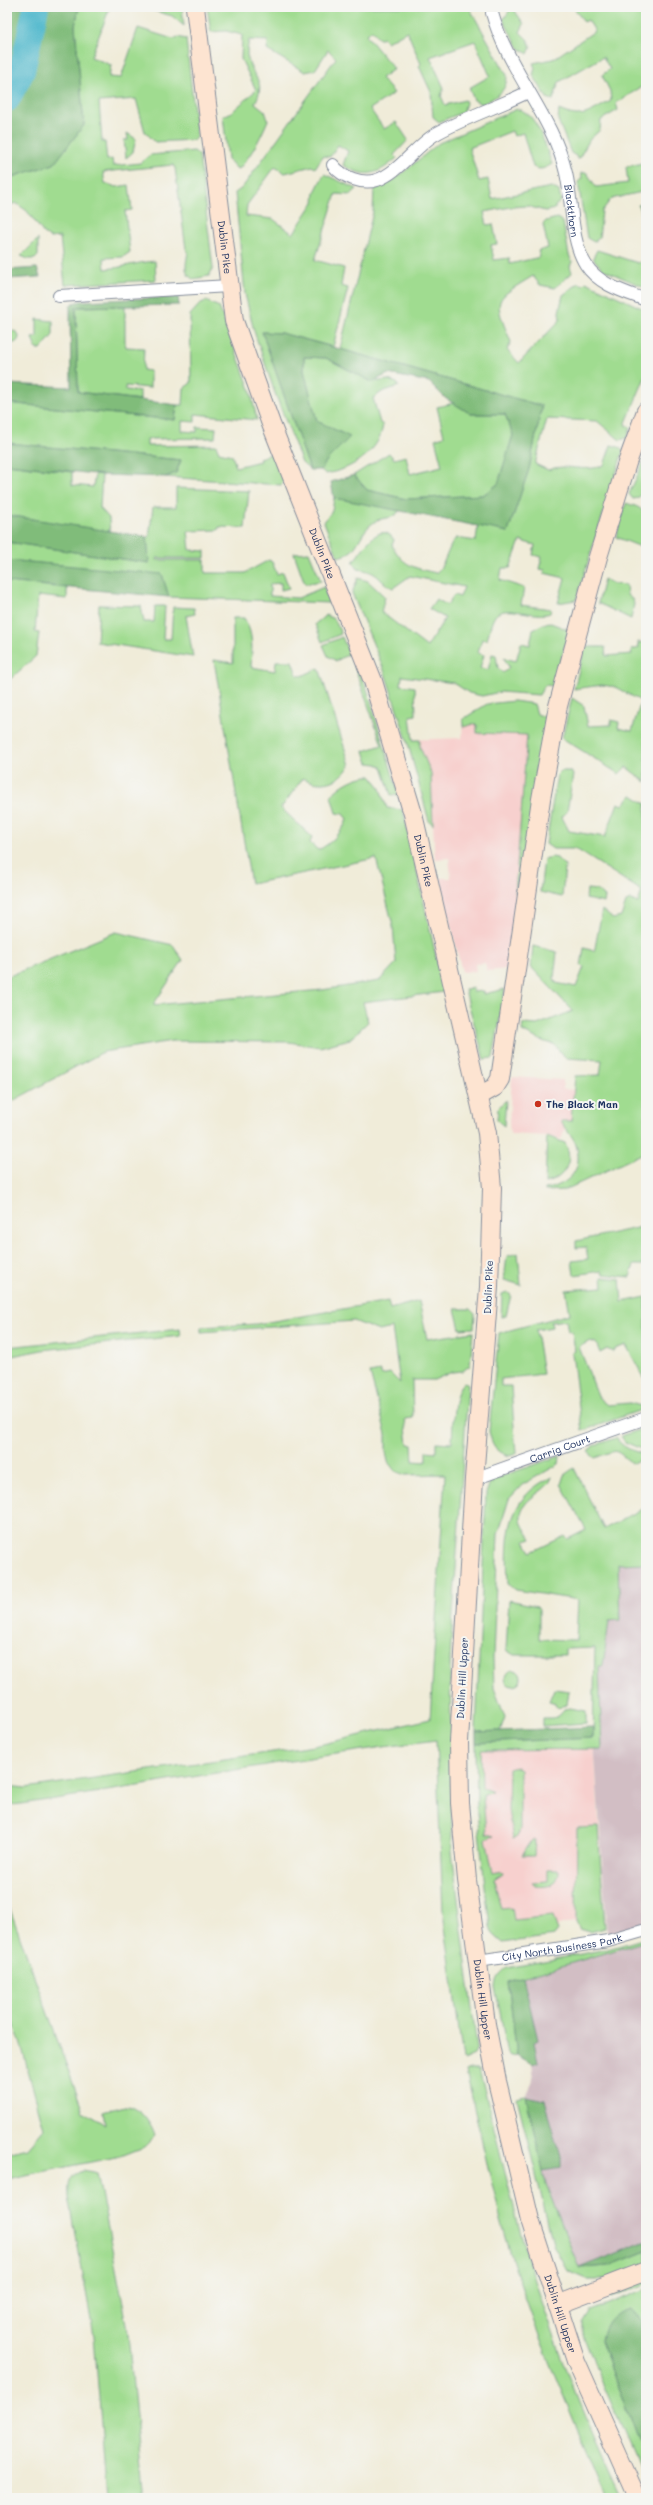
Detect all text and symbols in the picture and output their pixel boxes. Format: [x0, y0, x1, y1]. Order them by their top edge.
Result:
street label: Blackthorn [561, 183, 582, 238]
street label: Dublin Pike [215, 220, 235, 275]
street label: Dublin Pike [306, 526, 339, 581]
street label: Dublin Pike [411, 833, 437, 888]
place label: The Black Man [546, 1097, 618, 1111]
marker: The Black Man [533, 1099, 543, 1109]
street label: Dublin Pike [480, 1260, 496, 1314]
street label: Carrig Court [527, 1431, 592, 1466]
street label: Dublin Hill Upper [453, 1637, 471, 1719]
street label: City North Business Park [501, 1930, 624, 1964]
street label: Dublin Hill Upper [470, 1958, 496, 2041]
street label: Dublin Hill Upper [541, 2273, 580, 2355]

